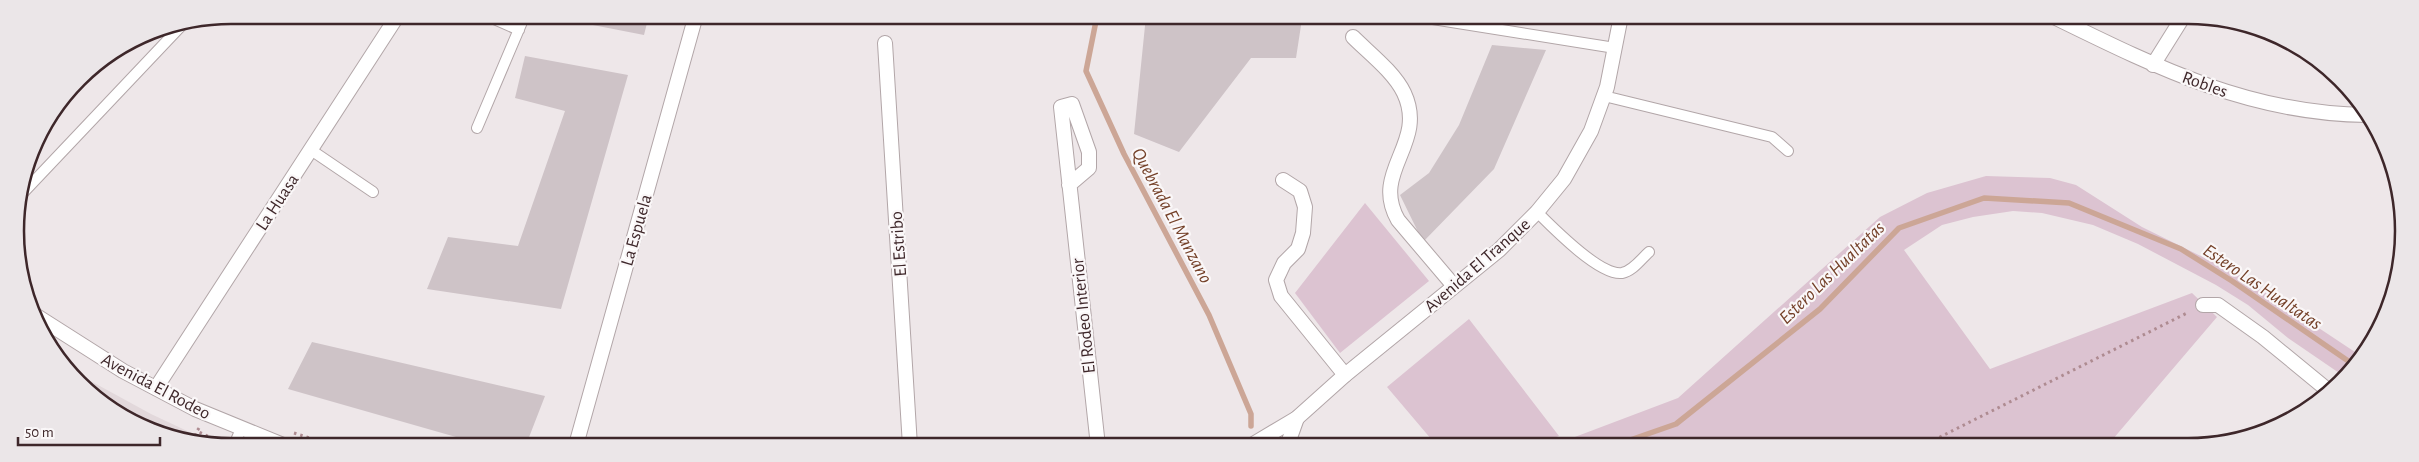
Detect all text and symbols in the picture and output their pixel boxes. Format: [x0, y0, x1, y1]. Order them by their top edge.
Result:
street label: Robles [2180, 68, 2230, 101]
water label: Quebrada El Manzano [1128, 145, 1215, 287]
street label: La Huasa [253, 171, 303, 234]
street label: La Espuela [618, 192, 656, 268]
street label: El Estribo [888, 211, 910, 277]
street label: Avenida El Tranque [1421, 215, 1534, 316]
water label: Estero Las Hualtatas [1776, 218, 1888, 328]
water label: Estero Las Hualtatas [2200, 241, 2325, 334]
street label: El Rodeo Interior [1069, 257, 1099, 375]
street label: Avenida El Rodeo [98, 351, 213, 423]
scale bar [18, 414, 160, 446]
text: 50 m [25, 425, 54, 440]

